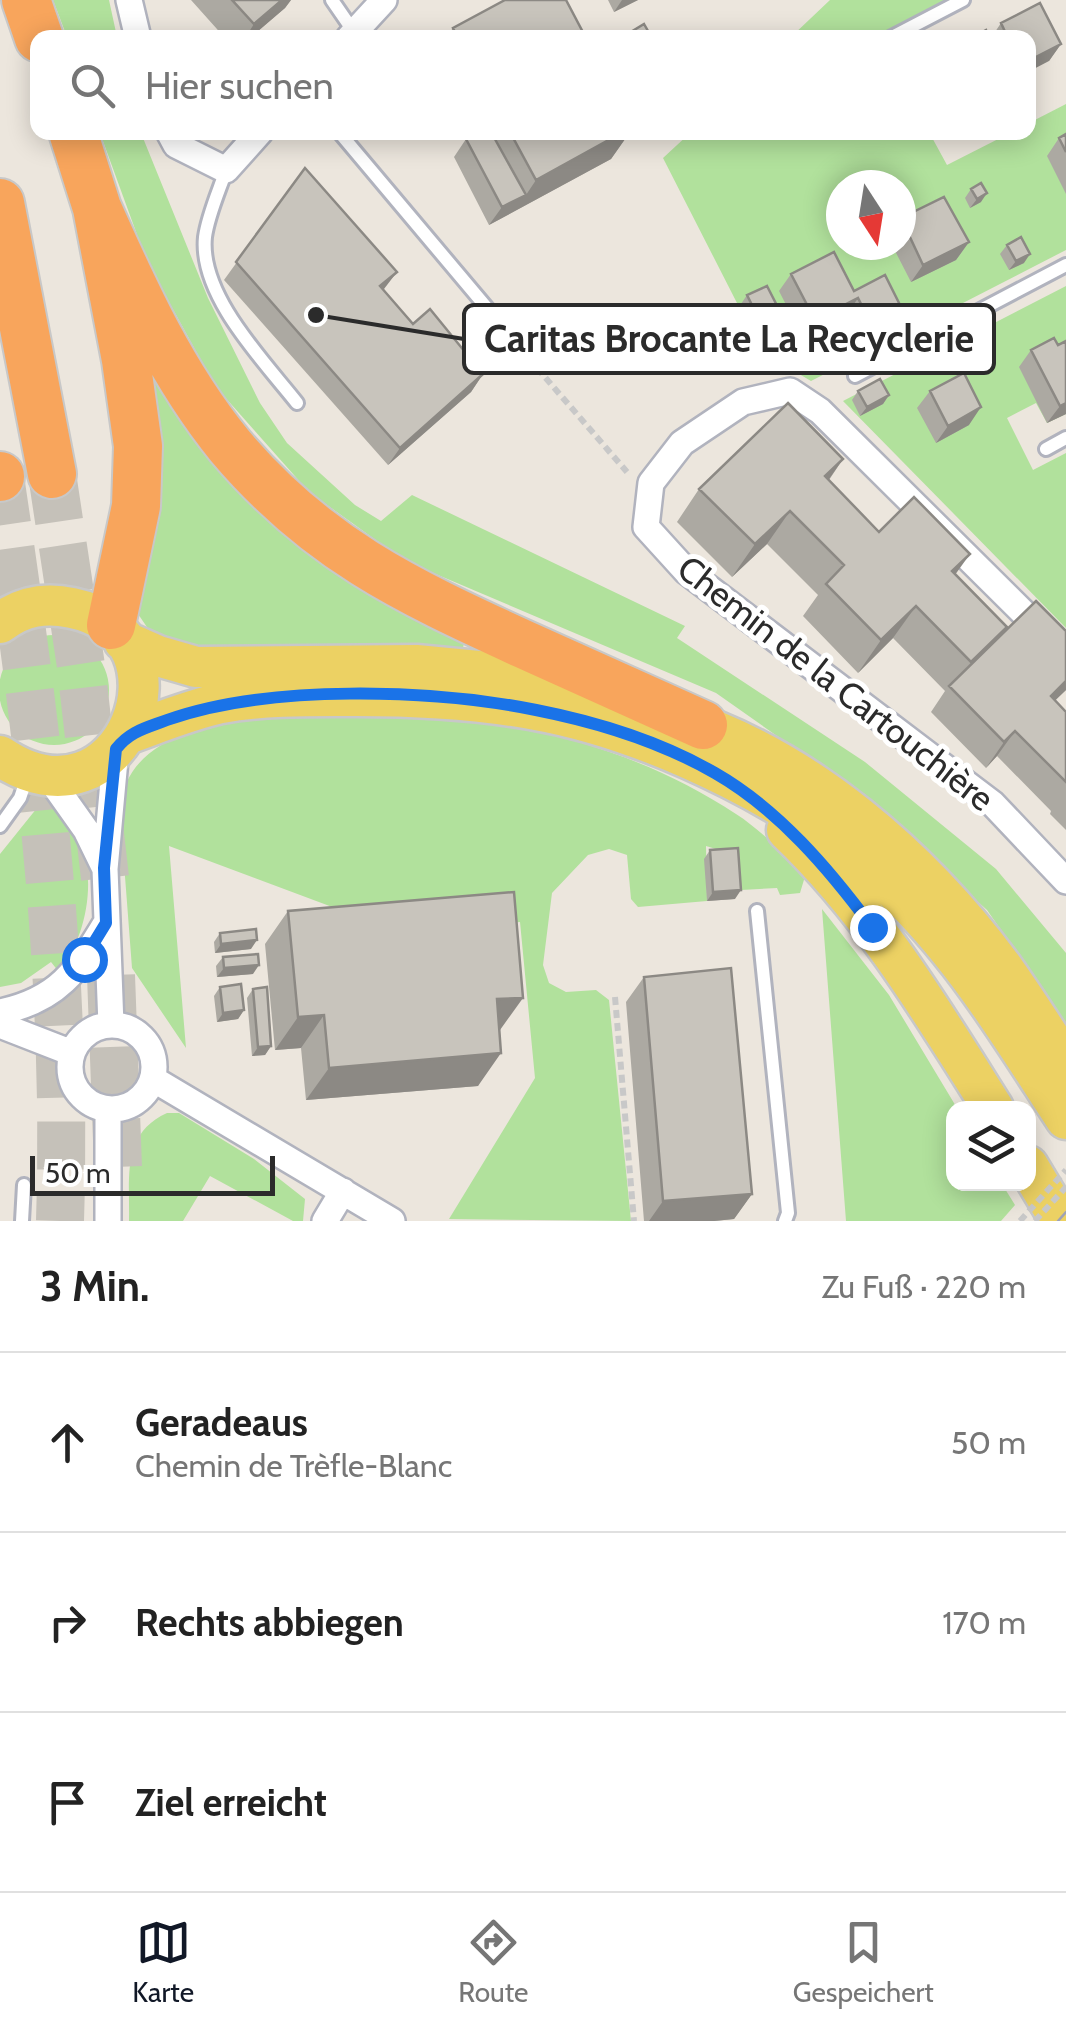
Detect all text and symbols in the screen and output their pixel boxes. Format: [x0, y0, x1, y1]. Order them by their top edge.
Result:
search box [30, 30, 1036, 140]
icon: search [65, 58, 120, 113]
text: Hier suchen [145, 62, 334, 109]
north arrow [826, 170, 916, 260]
callout: Caritas Brocante La Recyclerie [464, 305, 994, 373]
text: Caritas Brocante La Recyclerie [484, 315, 974, 362]
street label: Chemin de la Cartouchière [669, 546, 1003, 820]
route end [850, 905, 896, 951]
route start [62, 937, 108, 983]
map controls [946, 1101, 1036, 1191]
button: layers [946, 1101, 1036, 1191]
scale bar [30, 1151, 275, 1196]
text: 50 m [45, 1156, 111, 1190]
text: 3 Min. [40, 1260, 149, 1312]
text: Zu Fuß · 220 m [822, 1267, 1026, 1306]
text: Geradeaus [135, 1399, 308, 1446]
icon: ahead [40, 1415, 95, 1470]
text: 50 m [951, 1423, 1026, 1462]
text: Chemin de Trèfle-Blanc [135, 1446, 452, 1485]
icon: right [40, 1595, 95, 1650]
text: Rechts abbiegen [135, 1599, 404, 1646]
text: 170 m [942, 1603, 1026, 1642]
icon: arrive [40, 1775, 95, 1830]
text: Ziel erreicht [135, 1779, 327, 1826]
tab: Karte [132, 1915, 194, 2009]
tab: Route [458, 1915, 528, 2009]
tab: Gespeichert [793, 1915, 934, 2009]

